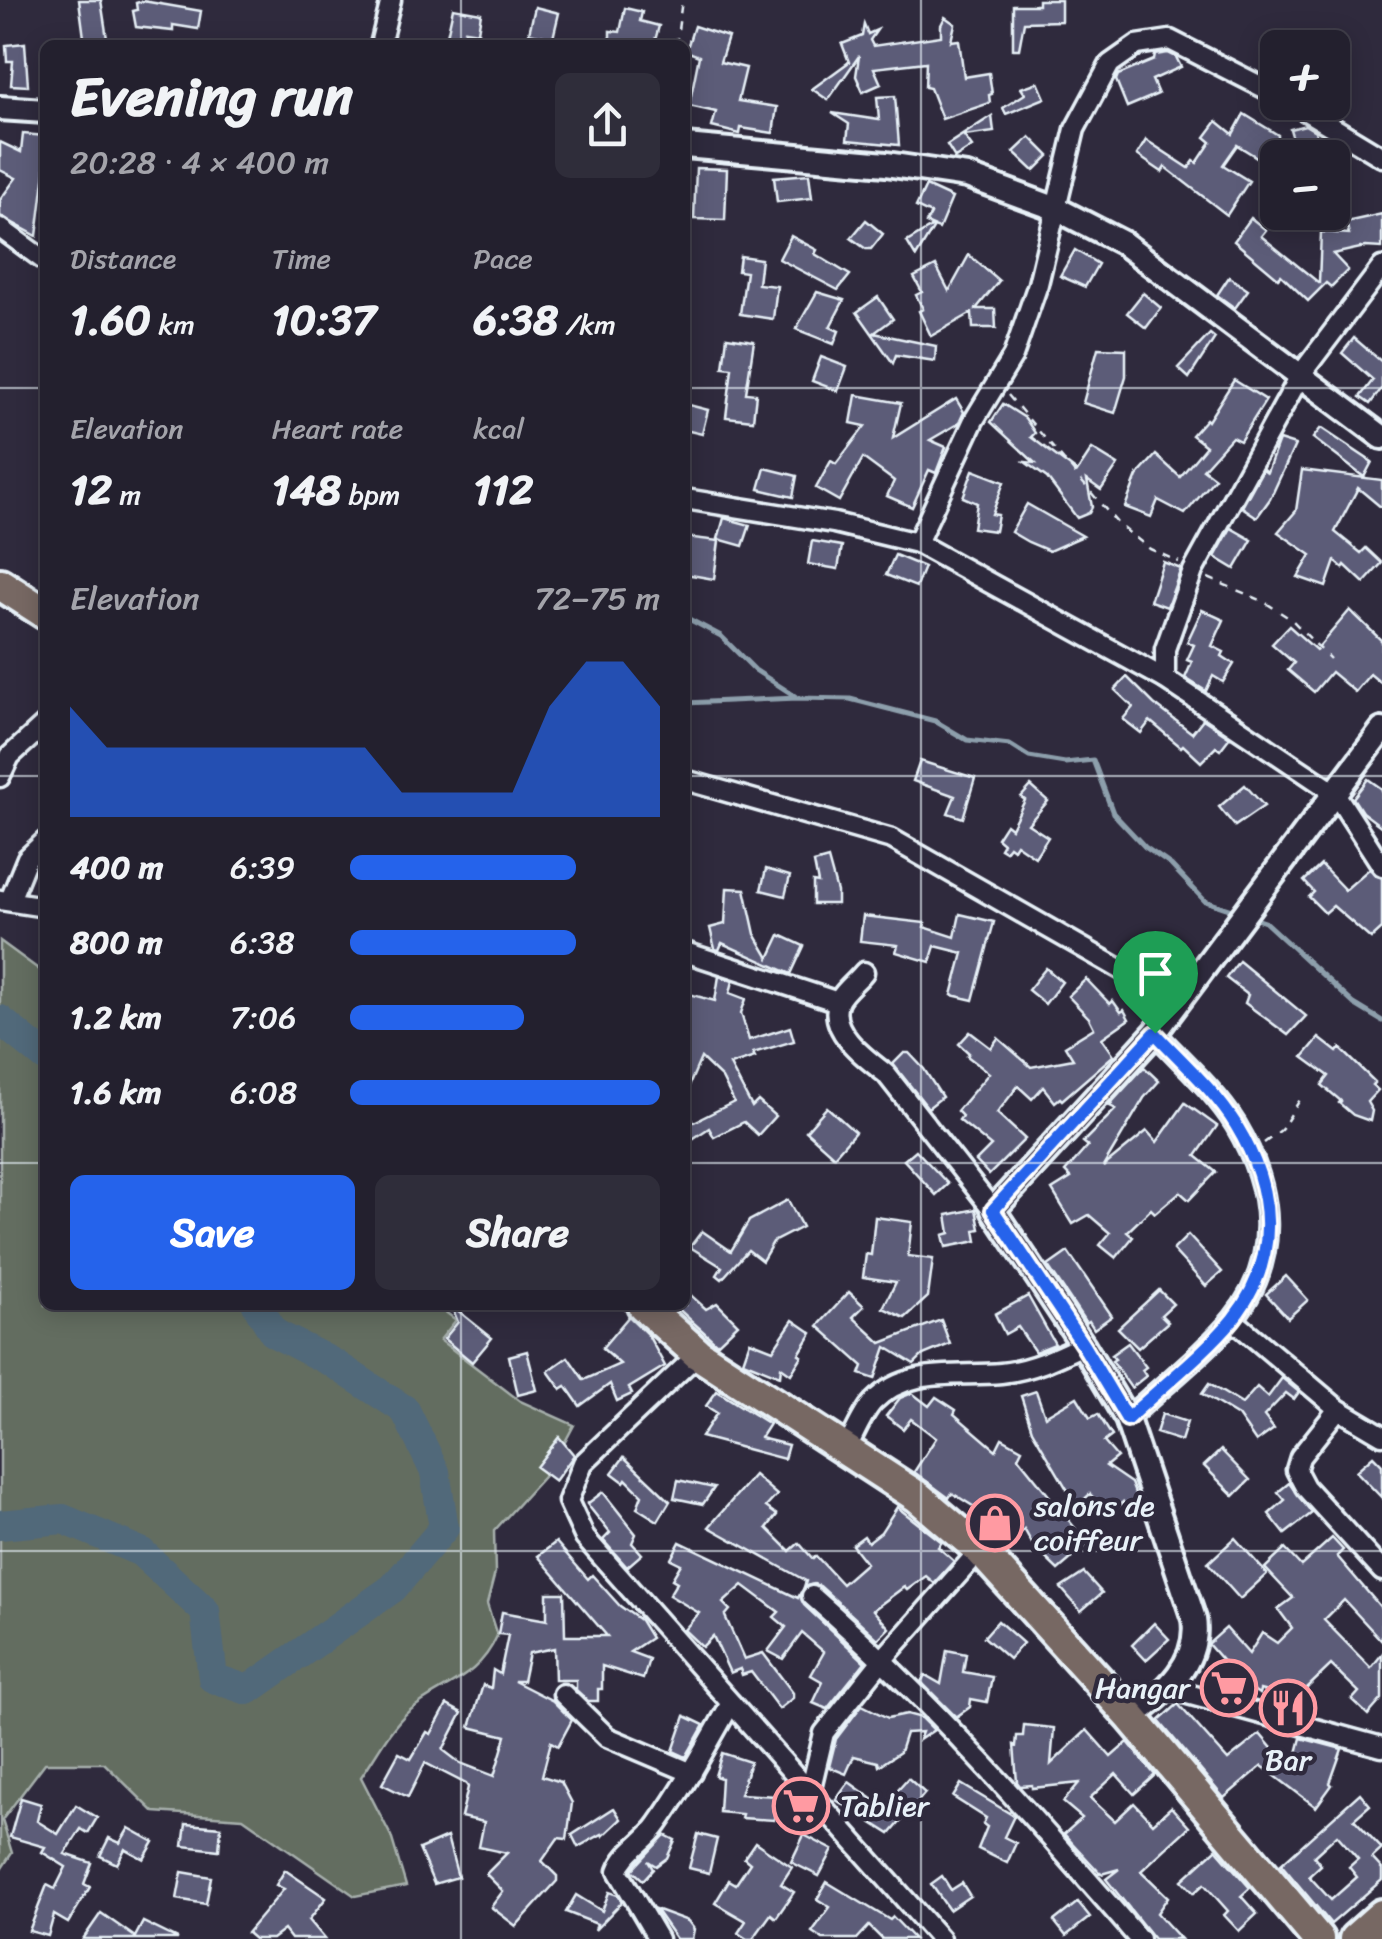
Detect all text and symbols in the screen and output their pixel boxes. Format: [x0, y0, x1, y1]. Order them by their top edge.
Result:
map controls [1260, 30, 1350, 230]
button: + [1260, 30, 1350, 120]
text: Evening run [70, 48, 353, 145]
button: share [555, 73, 660, 178]
text: 20:28 · 4 × 400 m [70, 134, 329, 191]
button: − [1260, 140, 1350, 230]
text: Distance [70, 234, 176, 283]
text: Time [272, 234, 331, 283]
text: Pace [473, 234, 533, 283]
text: 1.60 [70, 283, 151, 357]
text: 10:37 [272, 283, 376, 357]
text: 6:38 [473, 283, 558, 357]
text: km [151, 300, 195, 349]
text: /km [558, 300, 616, 349]
text: Elevation [70, 404, 183, 453]
text: Heart rate [272, 404, 403, 453]
text: kcal [473, 404, 524, 453]
text: 12 [70, 453, 112, 527]
text: 148 [272, 453, 341, 527]
text: 112 [473, 453, 534, 527]
text: m [112, 470, 141, 519]
text: bpm [341, 470, 400, 519]
text: Elevation [70, 570, 200, 627]
text: 72–75 m [534, 570, 660, 627]
text: 400 m [70, 839, 163, 896]
text: 6:39 [230, 839, 295, 896]
text: 800 m [70, 914, 163, 971]
text: 6:38 [230, 914, 295, 971]
pin [1113, 931, 1198, 1034]
icon: arrive [1128, 946, 1183, 1001]
text: 1.2 km [70, 989, 162, 1046]
text: 7:06 [230, 989, 296, 1046]
text: 1.6 km [70, 1064, 161, 1121]
text: 6:08 [230, 1064, 297, 1121]
button: Save [70, 1175, 355, 1290]
button: Share [375, 1175, 660, 1290]
place label: salons de coiffeur [1033, 1479, 1155, 1567]
shop icon: salons de coiffeur [965, 1493, 1025, 1553]
supermarket icon: Hangar [1199, 1658, 1259, 1718]
place label: Hangar [1095, 1661, 1192, 1715]
restaurant icon: Bar [1258, 1678, 1318, 1738]
place label: Bar [1265, 1733, 1313, 1787]
supermarket icon: Tablier [771, 1776, 831, 1836]
place label: Tablier [840, 1779, 931, 1833]

